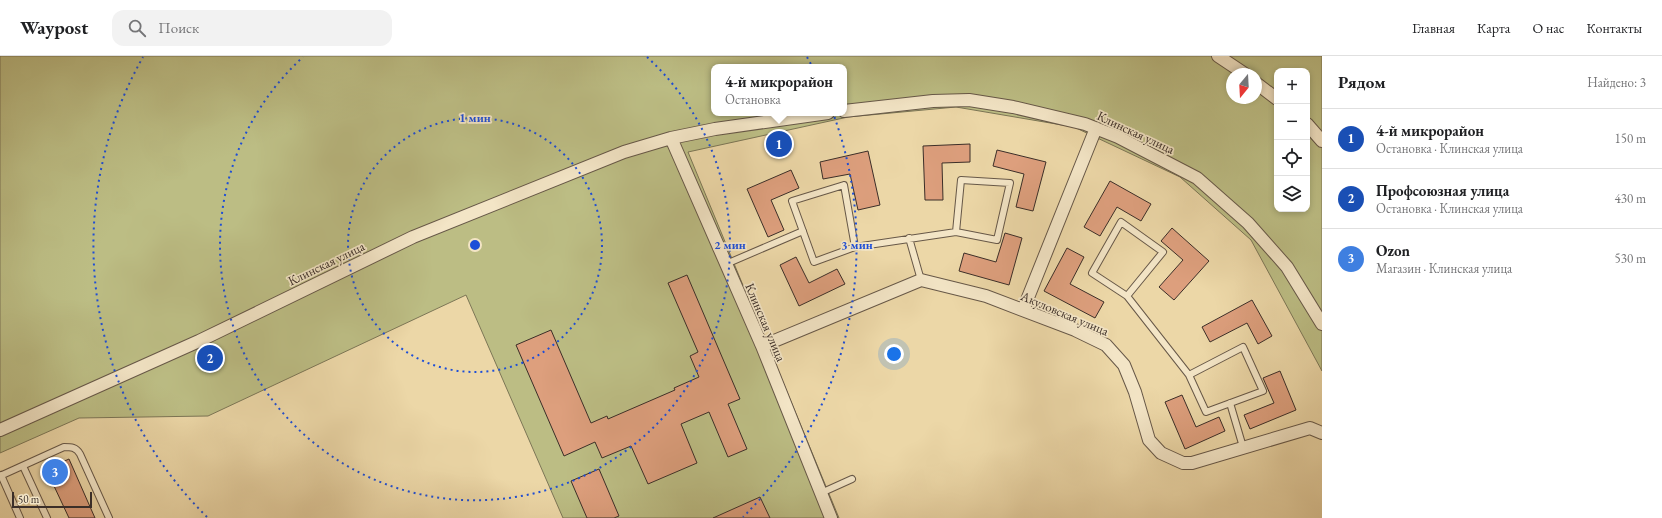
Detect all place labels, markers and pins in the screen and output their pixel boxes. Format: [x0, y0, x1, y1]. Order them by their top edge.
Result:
pin: 1 [766, 129, 792, 159]
centre of rings [468, 238, 482, 252]
pin: 2 [197, 343, 223, 373]
pin: 3 [42, 457, 68, 487]

